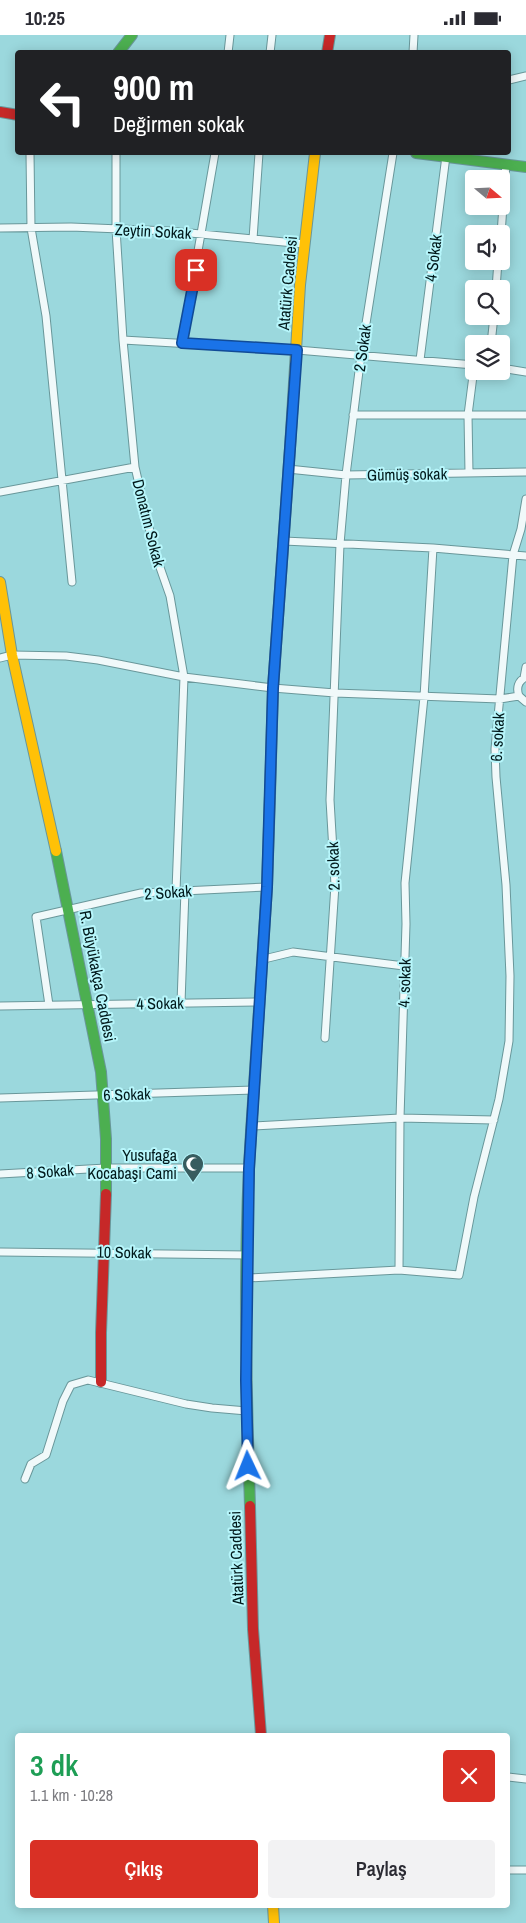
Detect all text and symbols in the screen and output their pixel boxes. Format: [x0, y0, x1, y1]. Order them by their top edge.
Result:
text: 10:25 [25, 5, 65, 31]
text: 900 m [113, 64, 194, 111]
icon: left [30, 70, 95, 135]
text: Değirmen sokak [113, 109, 244, 139]
north arrow [465, 170, 510, 215]
map controls [465, 170, 510, 380]
street label: Zeytin Sokak [114, 218, 192, 244]
button: sound [465, 225, 510, 270]
street label: 4 Sokak [419, 233, 447, 283]
street label: Atatürk Caddesi [272, 235, 302, 332]
pin [175, 249, 217, 291]
icon: arrive [182, 256, 210, 284]
button: search [465, 280, 510, 325]
street label: 2 Sokak [348, 323, 376, 373]
button: layers [465, 335, 510, 380]
street label: Gümüş sokak [367, 462, 448, 486]
street label: Donatım Sokak [127, 477, 171, 570]
street label: 6. sokak [485, 712, 509, 762]
street label: 2. sokak [321, 841, 345, 891]
street label: 2 Sokak [144, 879, 193, 905]
street label: R. Büyükakça Caddesi [74, 908, 122, 1044]
street label: 4. sokak [392, 958, 416, 1008]
street label: 4 Sokak [136, 992, 184, 1014]
street label: 6 Sokak [103, 1082, 152, 1106]
place label: Yusufağa Kocabaşi Cami [87, 1144, 178, 1184]
mosque icon: Yusufağa Kocabaşi Cami [181, 1152, 205, 1183]
street label: 8 Sokak [26, 1158, 75, 1184]
street label: 10 Sokak [96, 1241, 152, 1263]
position arrow [221, 1439, 273, 1491]
street label: Atatürk Caddesi [223, 1511, 249, 1606]
text: 3 dk [30, 1745, 78, 1785]
button: close [443, 1750, 495, 1802]
text: 1.1 km · 10:28 [30, 1784, 113, 1806]
button: Çıkış [30, 1840, 258, 1898]
button: Paylaş [268, 1840, 495, 1898]

